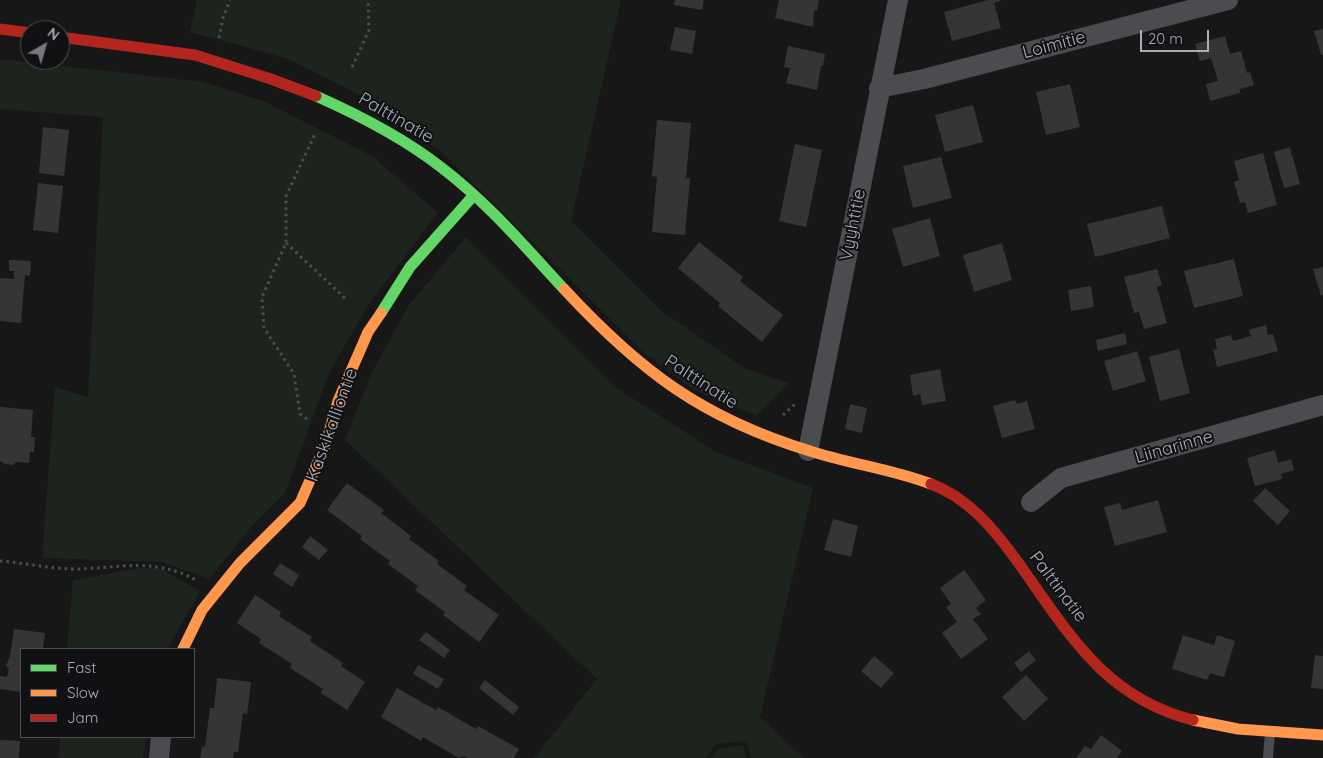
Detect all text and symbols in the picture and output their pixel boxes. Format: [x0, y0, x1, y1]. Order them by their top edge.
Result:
north arrow [20, 20, 70, 70]
scale bar [1143, 20, 1212, 52]
text: N [44, 24, 63, 44]
street label: Loimitie [1020, 26, 1088, 64]
text: 20 m [1148, 29, 1183, 48]
street label: Palttinatie [355, 88, 437, 148]
street label: Vyyhtitie [835, 187, 871, 263]
street label: Palttinatie [660, 350, 742, 414]
street label: Kaskikalliontie [302, 365, 362, 485]
street label: Liinarinne [1132, 426, 1216, 468]
street label: Palttinatie [1024, 547, 1092, 627]
legend [20, 648, 195, 738]
text: Fast [67, 658, 96, 677]
text: Slow [67, 683, 99, 702]
text: Jam [67, 708, 98, 727]

